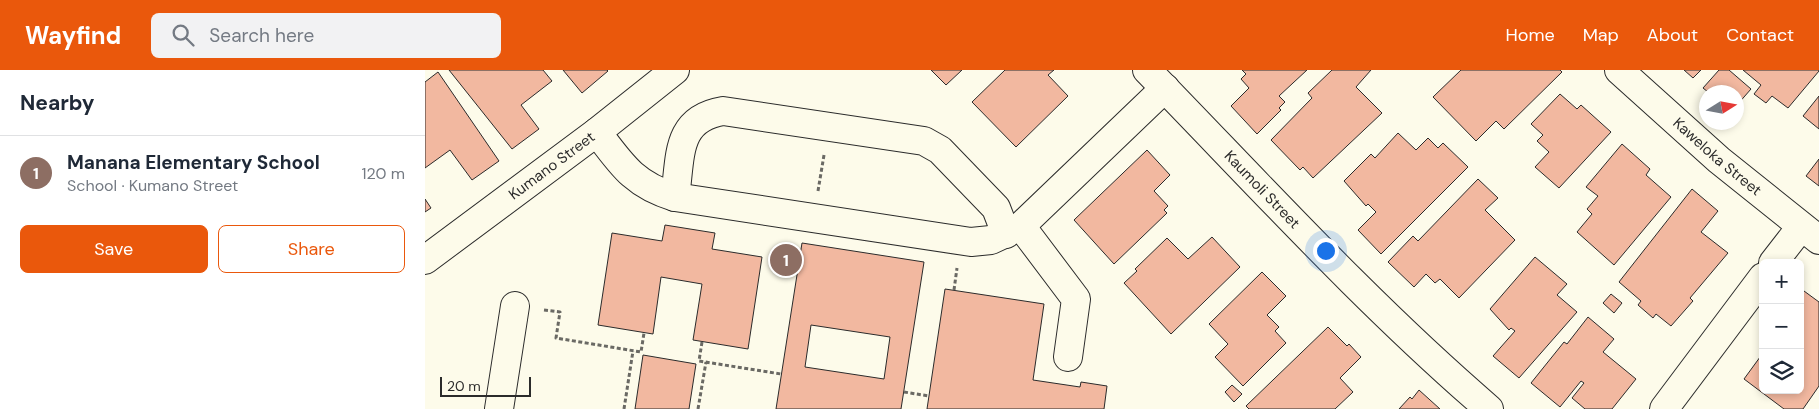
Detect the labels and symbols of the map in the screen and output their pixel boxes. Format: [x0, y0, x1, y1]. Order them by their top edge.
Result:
north arrow [1699, 85, 1744, 130]
street label: Kaweloka Street [1669, 113, 1766, 200]
street label: Kumano Street [505, 127, 599, 204]
street label: Kaumoli Street [1220, 146, 1305, 233]
your location [1313, 238, 1339, 264]
pin: 1 [770, 241, 802, 279]
scale bar [440, 374, 531, 397]

